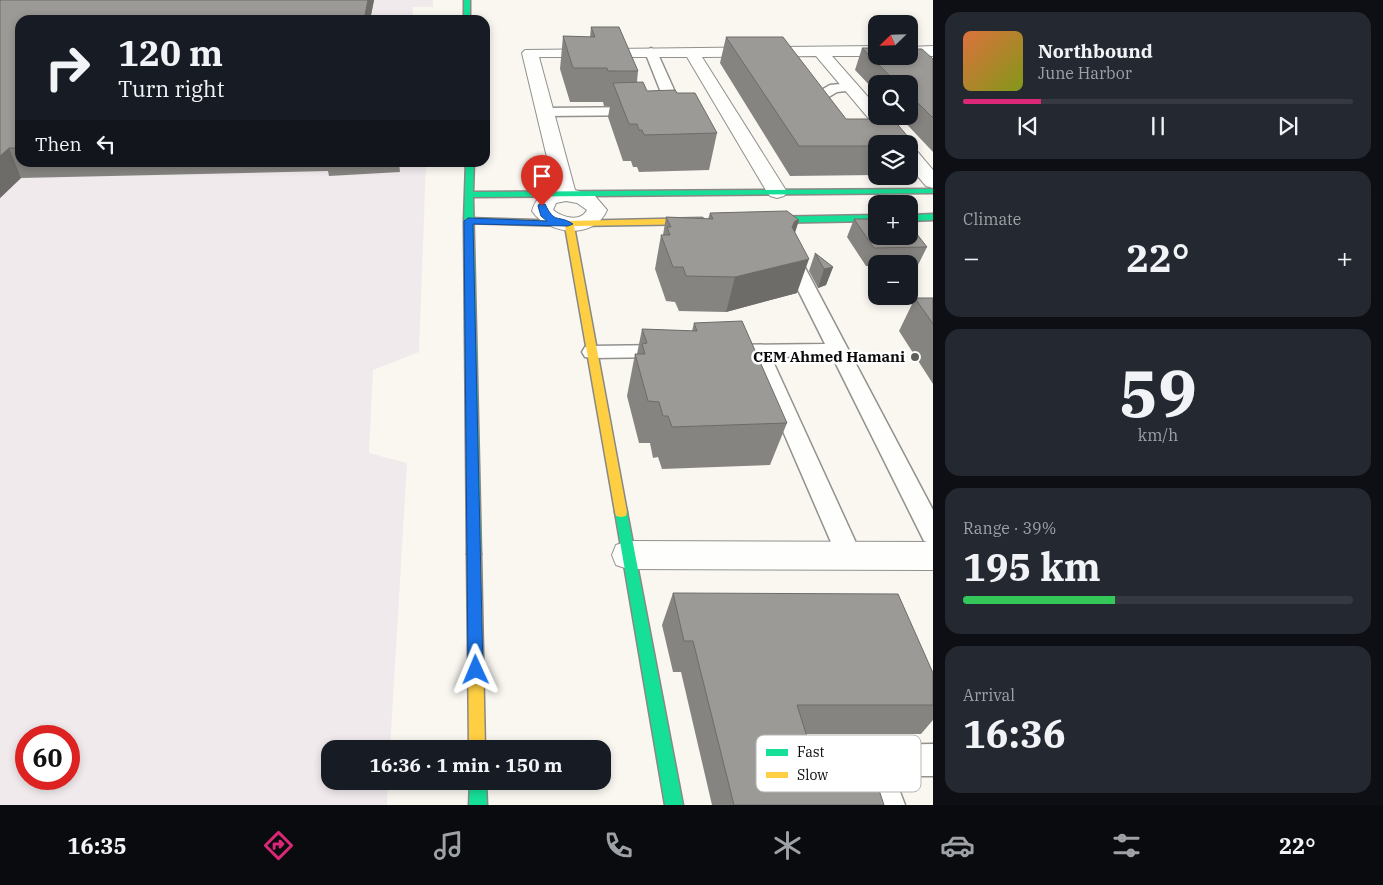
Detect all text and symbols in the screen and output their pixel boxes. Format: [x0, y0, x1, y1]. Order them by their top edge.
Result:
north arrow [868, 15, 918, 65]
map controls [868, 15, 918, 305]
text: 120 m [118, 30, 223, 76]
icon: right [35, 35, 100, 100]
text: Northbound [1038, 39, 1153, 63]
text: June Harbor [1038, 63, 1132, 83]
text: Turn right [118, 74, 225, 103]
button: search [868, 75, 918, 125]
icon: previous [1014, 112, 1042, 140]
icon: pause [1144, 112, 1172, 140]
icon: next [1274, 112, 1302, 140]
icon: left [92, 130, 120, 158]
text: Then [35, 132, 82, 156]
button: layers [868, 135, 918, 185]
pin [521, 155, 563, 206]
icon: arrive [528, 162, 556, 190]
button: + [868, 195, 918, 245]
text: Climate [963, 209, 1021, 229]
text: 22° [1126, 233, 1190, 282]
text: − [963, 239, 980, 276]
text: + [1336, 239, 1353, 276]
button: − [868, 255, 918, 305]
place label: CEM Ahmed Hamani [753, 347, 905, 366]
text: 59 [1119, 350, 1197, 435]
marker: CEM Ahmed Hamani [909, 351, 921, 363]
text: km/h [1138, 425, 1178, 445]
text: Range · 39% [963, 518, 1056, 538]
text: 195 km [963, 542, 1101, 591]
position arrow [449, 643, 501, 695]
text: Arrival [963, 685, 1015, 705]
text: 16:36 [963, 709, 1066, 758]
speed limit sign: 60 [15, 725, 80, 790]
legend [756, 735, 921, 792]
text: Fast [797, 743, 825, 761]
text: 16:36 · 1 min · 150 m [370, 753, 562, 777]
text: Slow [797, 766, 828, 784]
icon: directions [261, 828, 296, 863]
icon: music [431, 828, 466, 863]
icon: phone [601, 828, 636, 863]
icon: climate [770, 828, 805, 863]
icon: car [940, 828, 975, 863]
icon: filters [1109, 828, 1144, 863]
text: 16:35 [67, 831, 127, 860]
text: 22° [1279, 831, 1316, 860]

